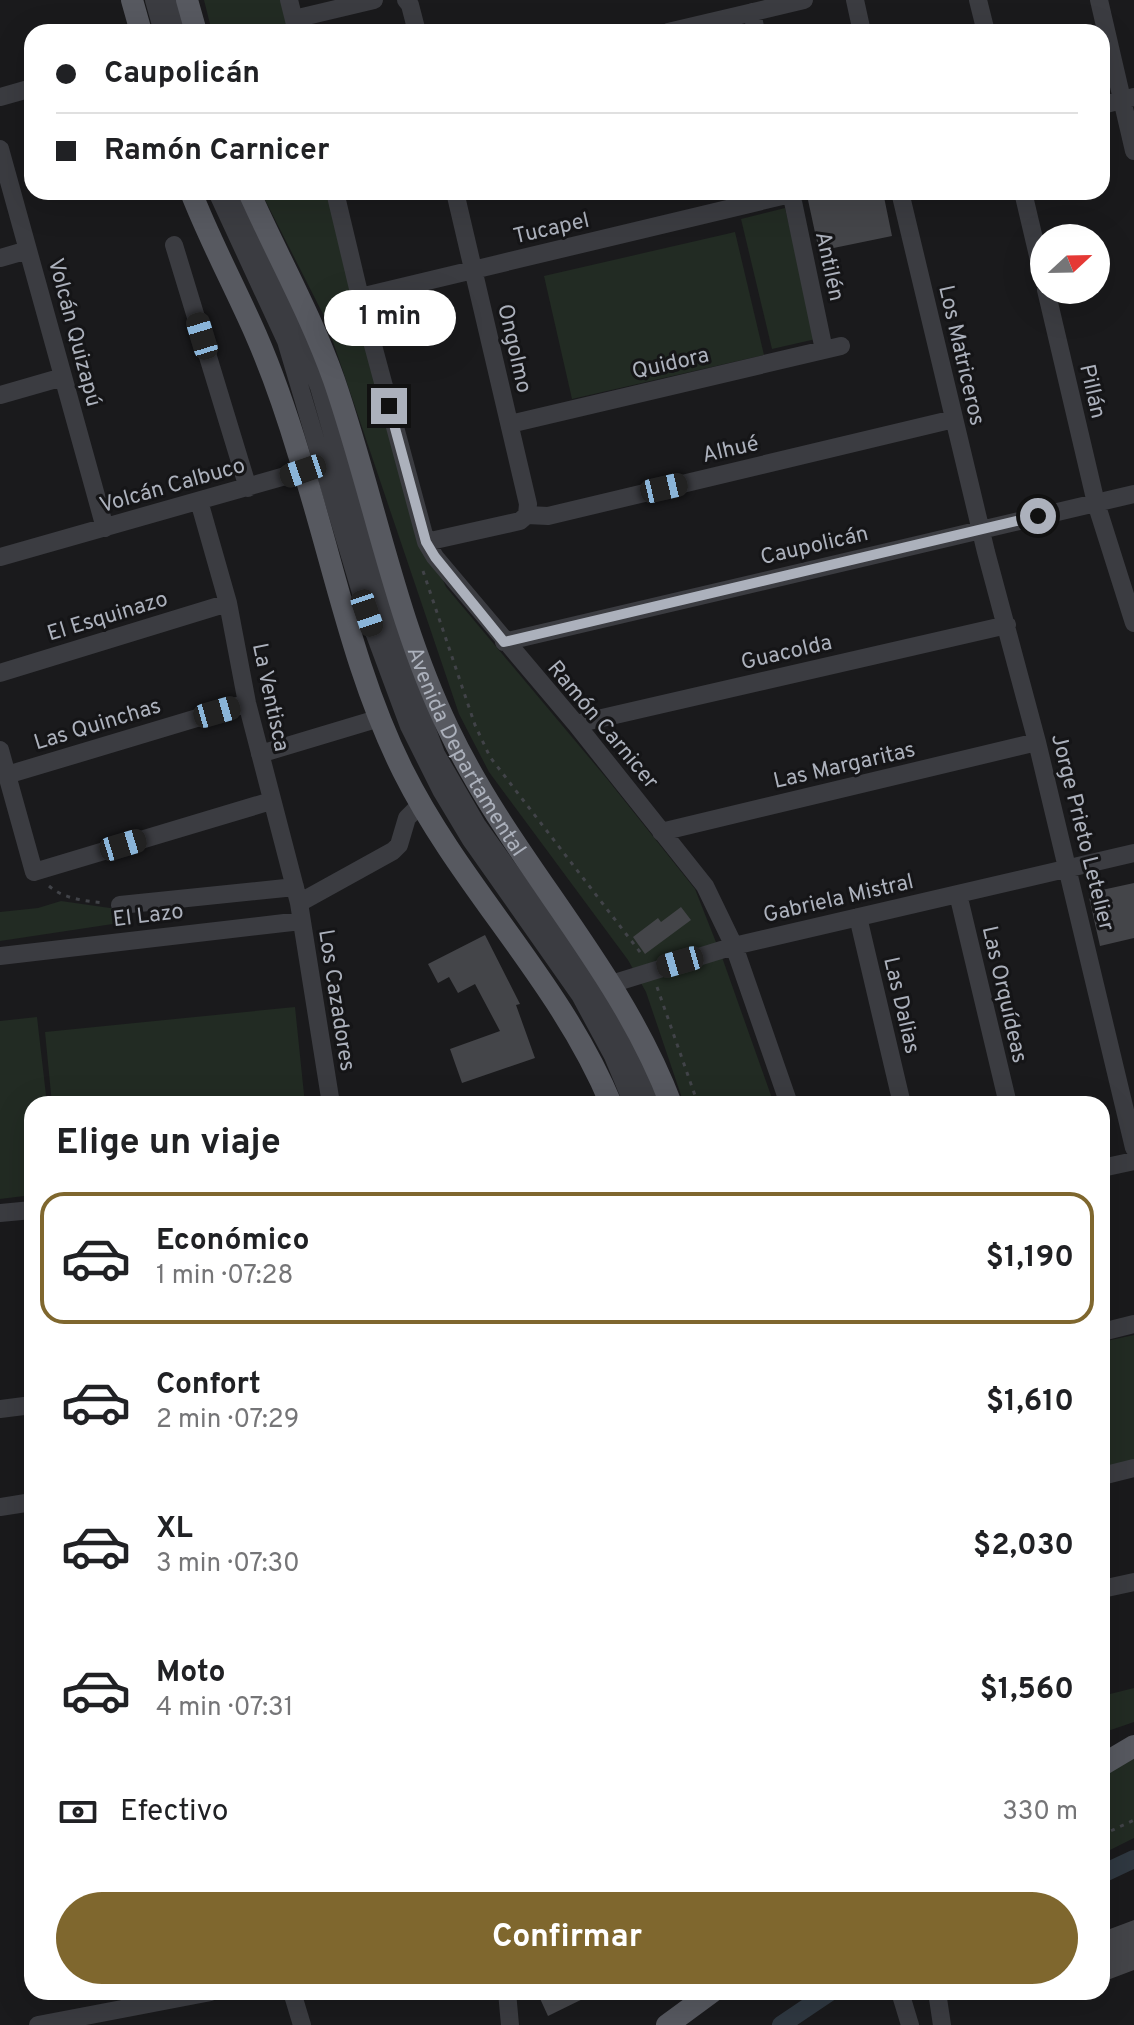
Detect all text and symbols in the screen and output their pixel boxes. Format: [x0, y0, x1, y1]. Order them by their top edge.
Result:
text: Caupolicán [104, 56, 260, 93]
text: Ramón Carnicer [104, 133, 329, 170]
street label: Tucapel [511, 208, 592, 251]
north arrow [1030, 224, 1110, 304]
map controls [1030, 224, 1110, 304]
street label: Antilén [808, 229, 849, 304]
street label: Volcán Quizapú [41, 256, 106, 410]
street label: Los Matriceros [931, 283, 990, 428]
callout: 1 min [323, 290, 455, 346]
text: 1 min [359, 301, 421, 334]
street label: Ongolmo [490, 301, 537, 396]
car [184, 310, 220, 362]
street label: Quidora [629, 342, 712, 386]
street label: Pillán [1072, 362, 1111, 421]
route end [371, 388, 407, 424]
street label: Alhué [700, 431, 761, 470]
car [276, 452, 330, 490]
street label: Volcán Calbuco [97, 453, 249, 520]
car [638, 471, 690, 505]
route start [1020, 498, 1056, 534]
street label: Caupolicán [758, 521, 871, 572]
street label: El Esquinazo [44, 586, 171, 649]
car [348, 586, 386, 640]
street label: Guacolda [738, 630, 835, 677]
street label: La Ventisca [245, 641, 294, 754]
street label: Avenida Departamental [400, 643, 531, 862]
street label: Ramón Carnicer [541, 656, 664, 796]
street label: Las Quinchas [31, 693, 165, 758]
car [191, 694, 243, 730]
street label: Jorge Prieto Letelier [1044, 731, 1119, 934]
street label: Las Margaritas [771, 737, 918, 796]
car [97, 827, 149, 863]
street label: Gabriela Mistral [761, 869, 916, 930]
street label: El Lazo [111, 899, 185, 934]
street label: Las Orquídeas [975, 923, 1032, 1066]
street label: Los Cazadores [311, 928, 360, 1073]
car [654, 944, 706, 980]
street label: Las Dalias [876, 954, 925, 1057]
text: Elige un viaje [56, 1121, 281, 1167]
icon: car [60, 1222, 132, 1294]
text: Económico [156, 1223, 309, 1260]
text: $1,190 [986, 1240, 1074, 1277]
text: 1 min · 07:28 [156, 1260, 293, 1293]
icon: car [60, 1366, 132, 1438]
text: Confort [156, 1367, 261, 1404]
text: $1,610 [986, 1384, 1074, 1421]
text: 2 min · 07:29 [156, 1404, 299, 1437]
icon: car [60, 1510, 132, 1582]
text: XL [156, 1511, 193, 1548]
text: $2,030 [973, 1528, 1074, 1565]
text: 3 min · 07:30 [156, 1548, 300, 1581]
icon: car [60, 1654, 132, 1726]
text: Moto [156, 1655, 226, 1692]
text: $1,560 [980, 1672, 1074, 1709]
text: 4 min · 07:31 [156, 1692, 293, 1725]
icon: cash [56, 1790, 100, 1834]
text: Efectivo [120, 1794, 229, 1831]
text: 330 m [1002, 1796, 1078, 1829]
button: Confirmar [56, 1892, 1078, 1984]

